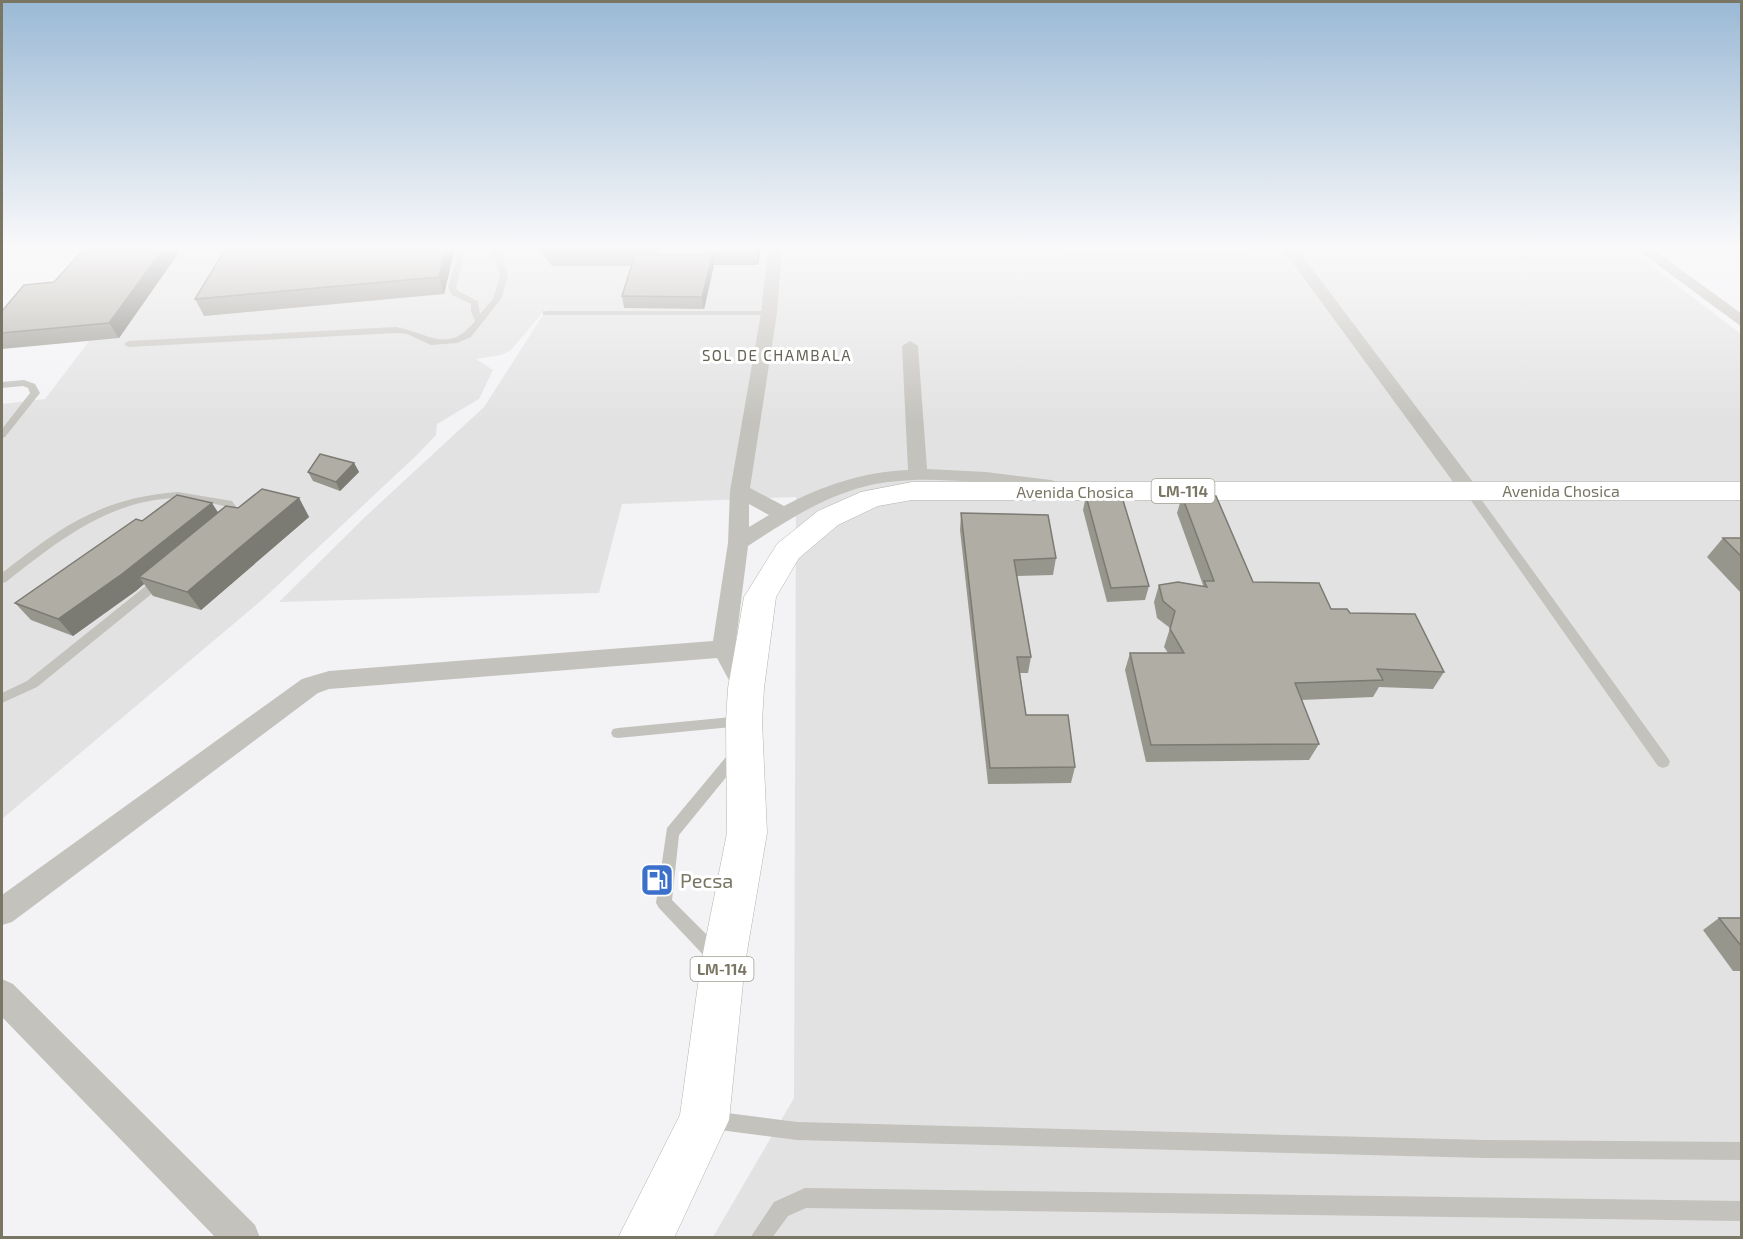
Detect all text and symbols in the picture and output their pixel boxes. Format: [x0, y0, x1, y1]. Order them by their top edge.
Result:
district label: SOL DE CHAMBALA [702, 346, 852, 364]
road number: LM-114 [1152, 479, 1214, 503]
street label: Avenida Chosica [1502, 481, 1620, 500]
street label: Avenida Chosica [1016, 482, 1134, 501]
fuel station icon: Pecsa [639, 862, 675, 898]
place label: Pecsa [680, 868, 733, 892]
road number: LM-114 [690, 957, 754, 981]

